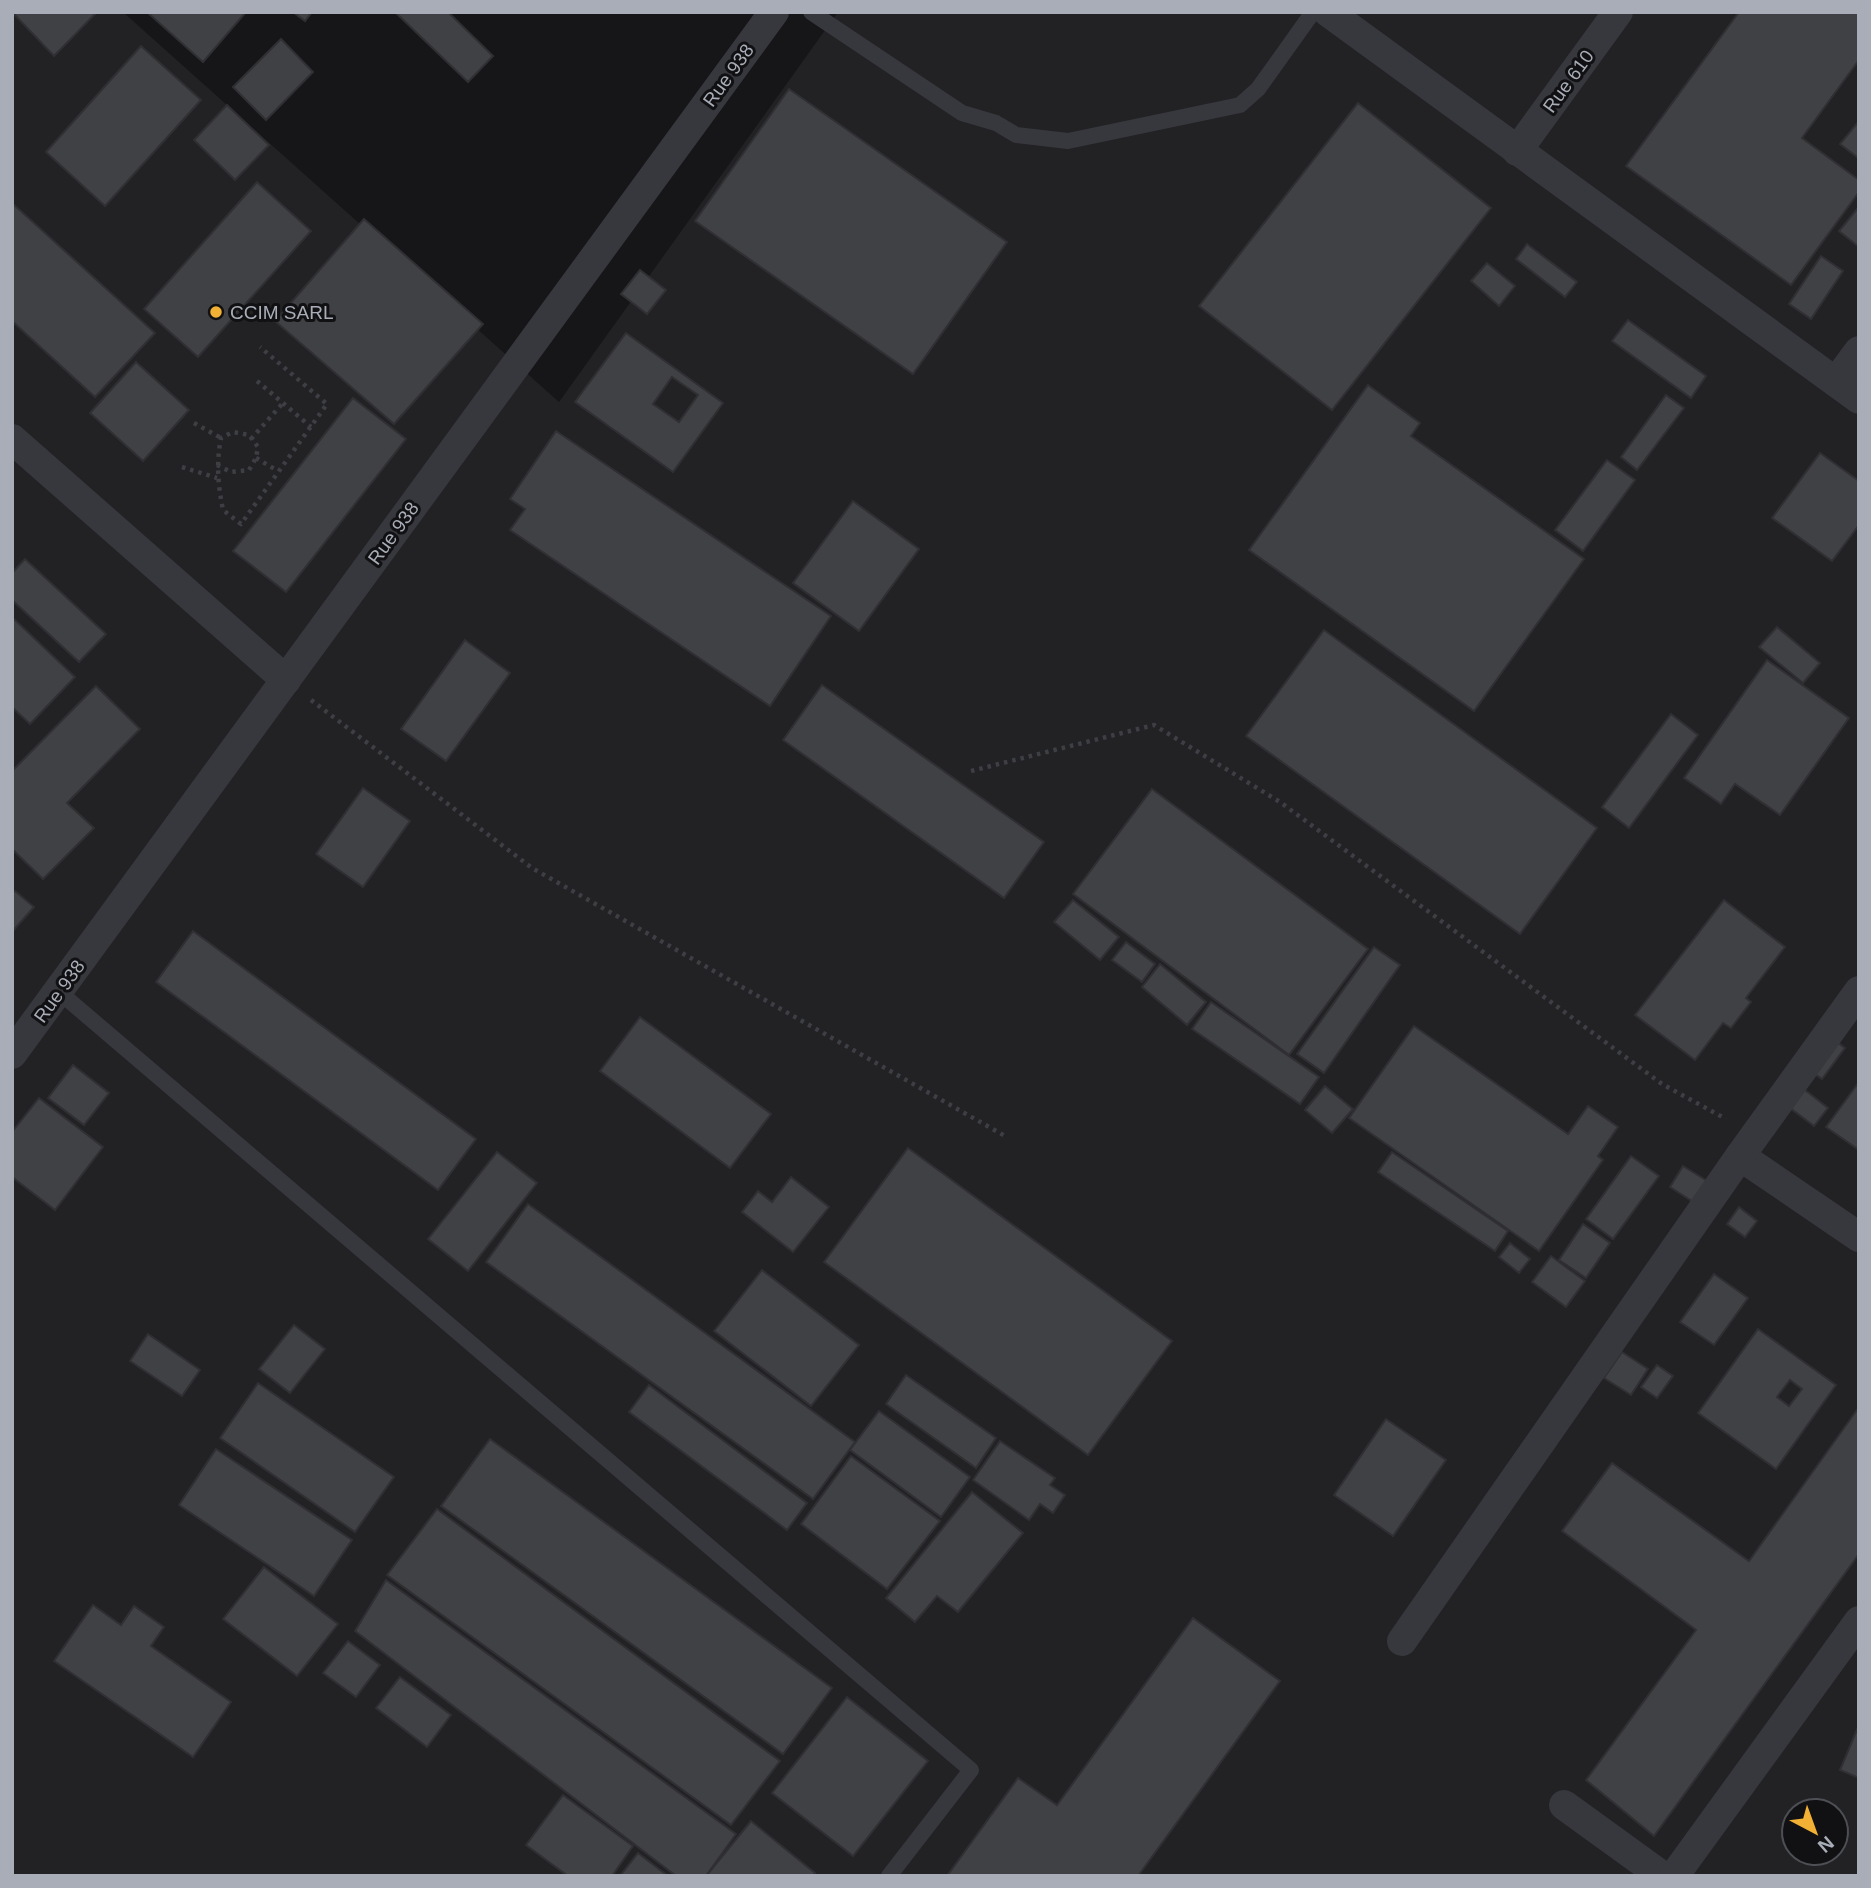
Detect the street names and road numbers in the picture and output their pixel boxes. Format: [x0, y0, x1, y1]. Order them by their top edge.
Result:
street label: Rue 938 [699, 40, 758, 111]
street label: Rue 610 [1539, 46, 1598, 117]
street label: Rue 938 [364, 498, 423, 569]
street label: Rue 938 [30, 956, 89, 1027]

